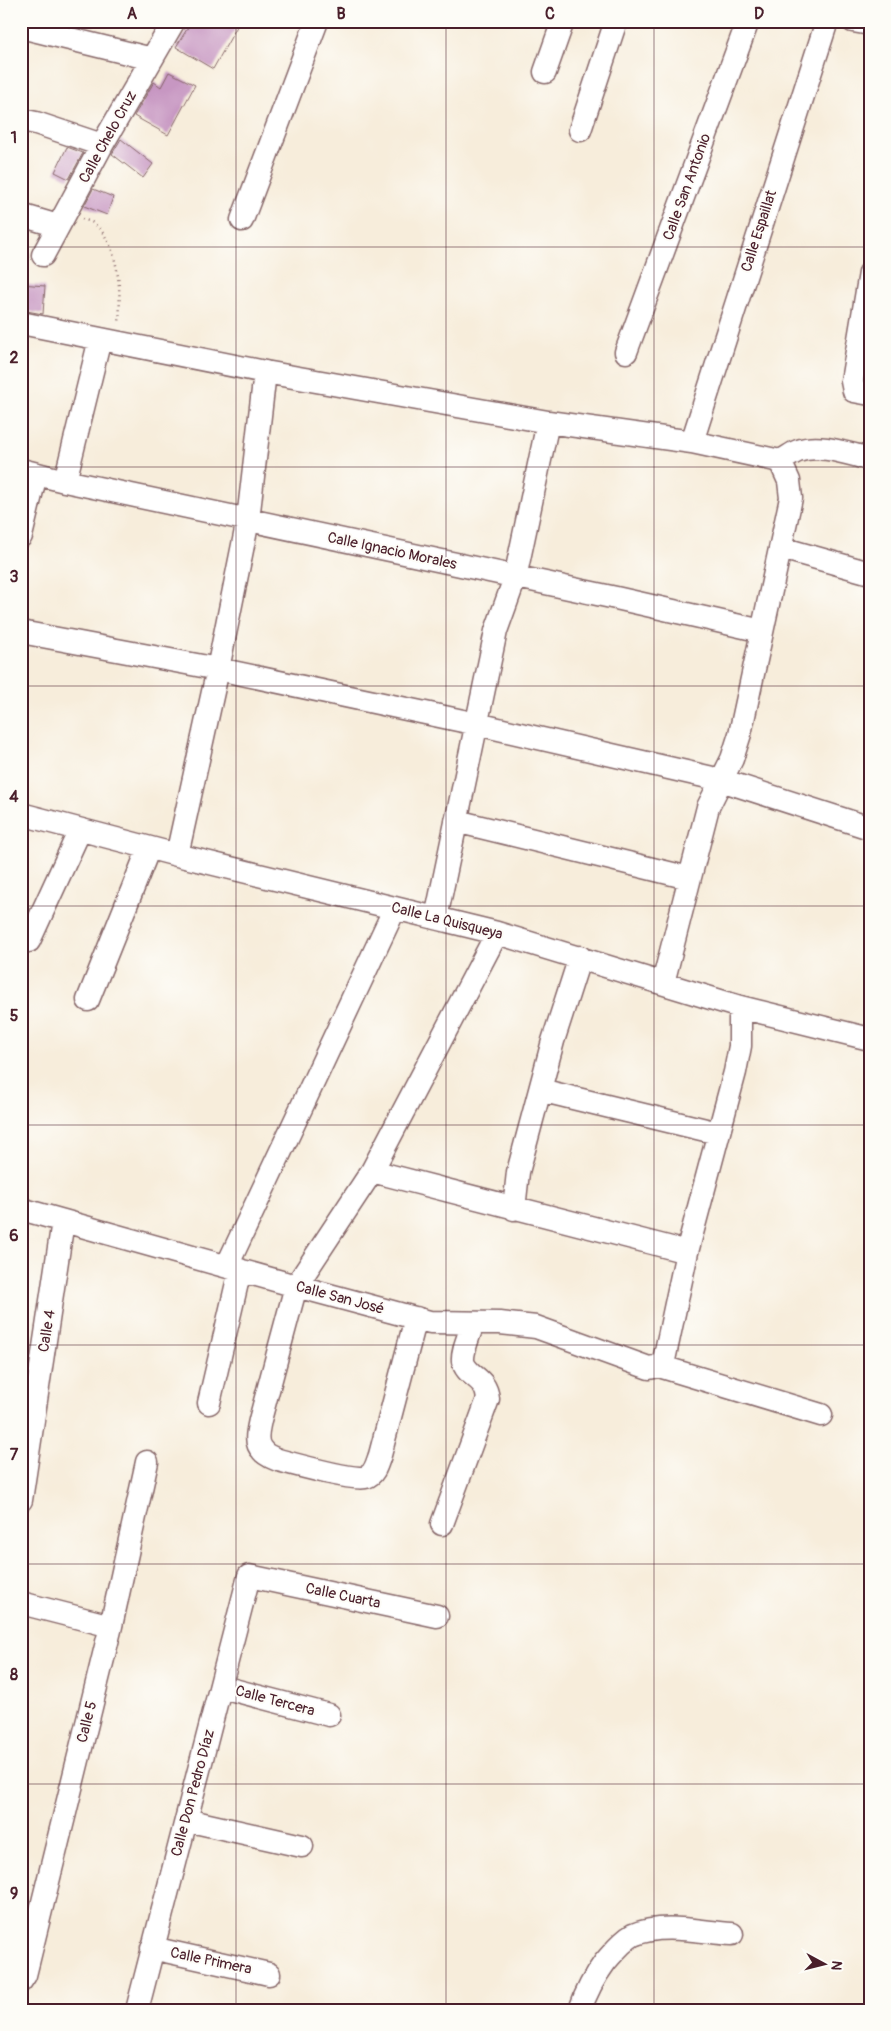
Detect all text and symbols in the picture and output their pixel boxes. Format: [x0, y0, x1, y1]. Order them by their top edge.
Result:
text: A [127, 4, 138, 24]
text: B [336, 4, 346, 24]
text: C [545, 4, 555, 24]
text: D [754, 4, 764, 24]
street label: Calle Chelo Cruz [75, 87, 141, 186]
text: 1 [11, 128, 17, 148]
street label: Calle San Antonio [659, 131, 715, 243]
street label: Calle Espaillat [737, 187, 781, 274]
text: 2 [10, 348, 19, 368]
street label: Calle Ignacio Morales [326, 528, 459, 574]
text: 3 [10, 567, 19, 587]
text: 4 [9, 787, 19, 807]
street label: Calle La Quisqueya [389, 898, 505, 944]
text: 5 [10, 1006, 19, 1026]
text: 6 [9, 1226, 19, 1246]
street label: Calle San José [294, 1277, 386, 1319]
street label: Calle 4 [34, 1308, 60, 1354]
text: 7 [10, 1445, 19, 1465]
street label: Calle Cuarta [304, 1579, 382, 1613]
text: 8 [10, 1665, 18, 1685]
street label: Calle Tercera [233, 1681, 317, 1721]
street label: Calle 5 [73, 1699, 101, 1745]
street label: Calle Don Pedro Díaz [167, 1727, 219, 1859]
text: 9 [10, 1884, 18, 1904]
north arrow [798, 1938, 848, 1988]
street label: Calle Primera [169, 1943, 253, 1979]
text: N [827, 1960, 845, 1971]

